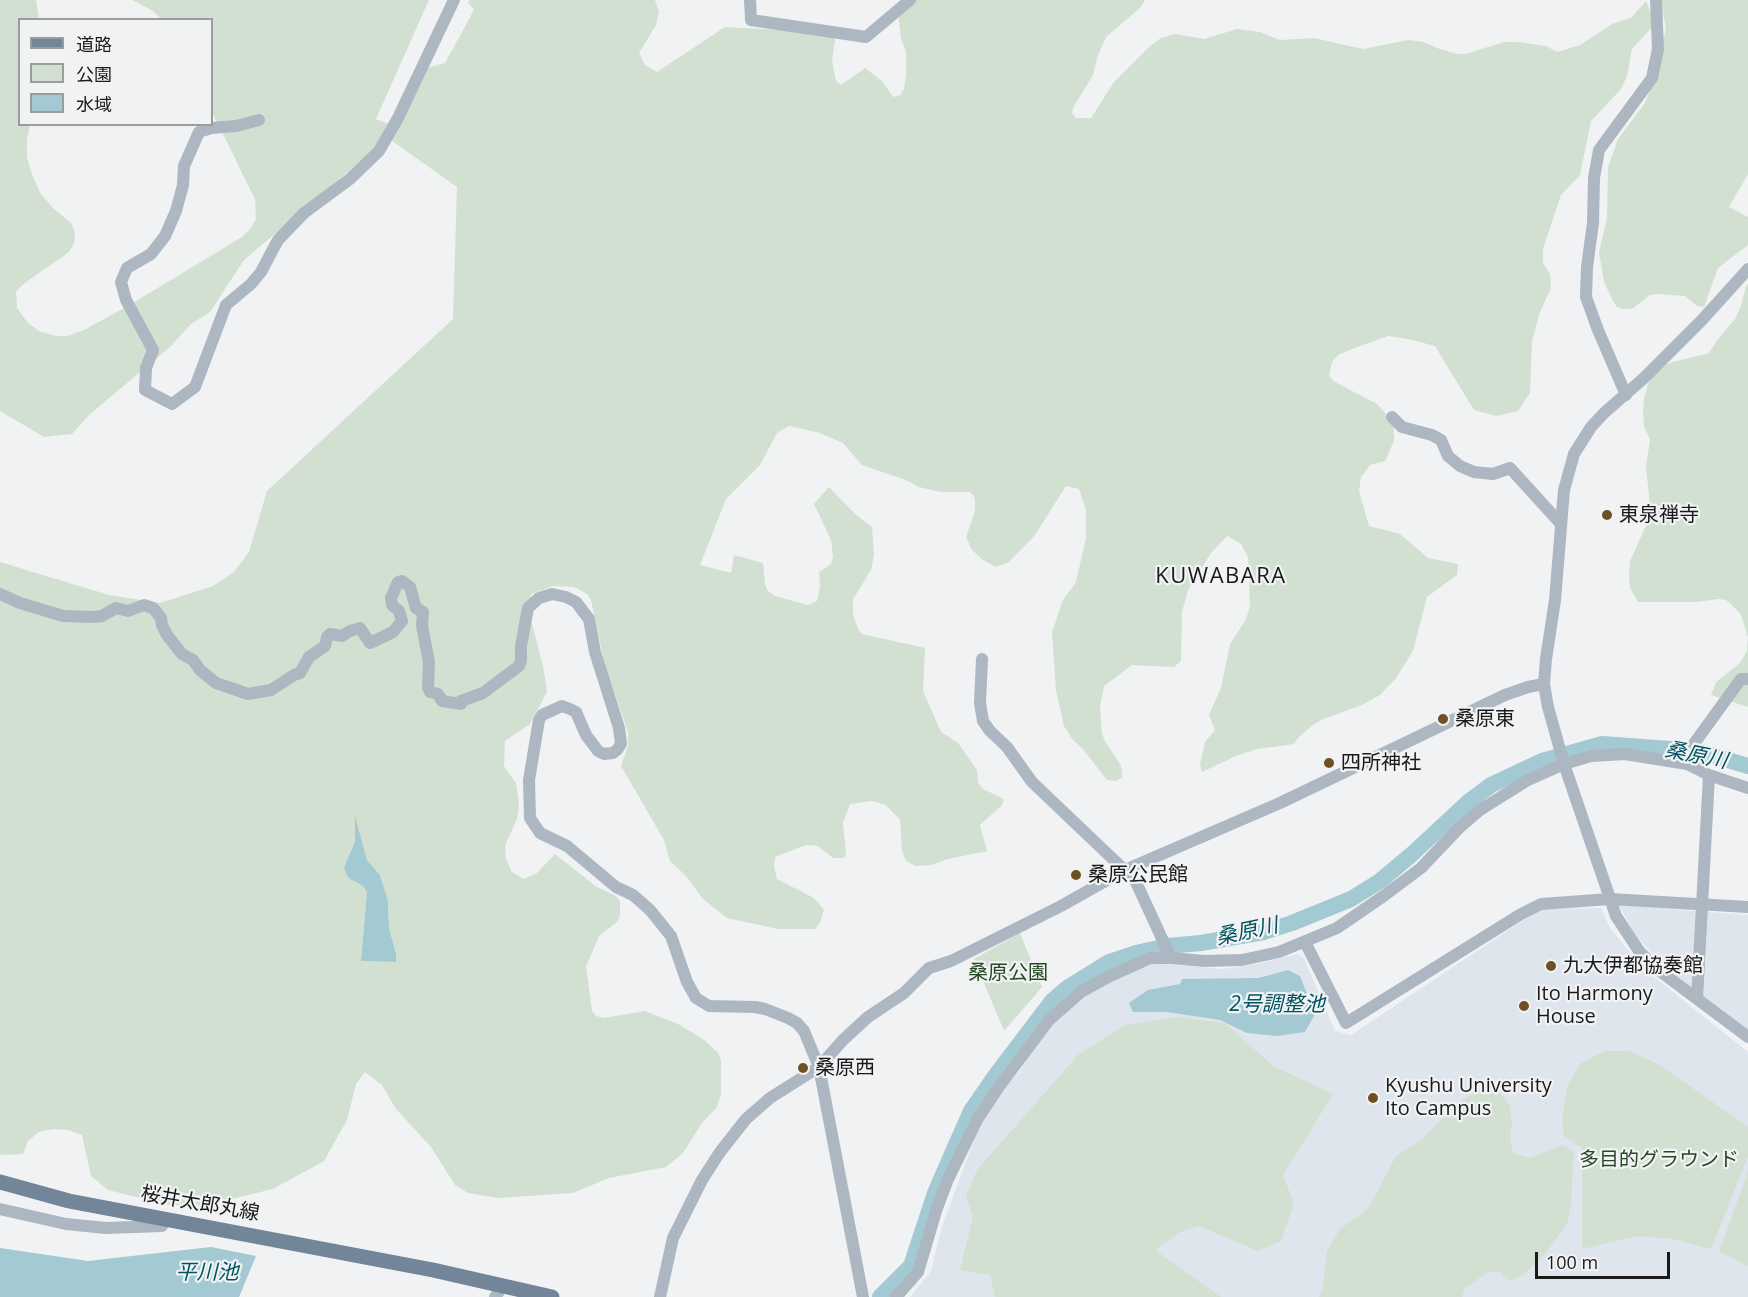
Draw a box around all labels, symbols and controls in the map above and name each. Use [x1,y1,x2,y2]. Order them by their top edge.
legend [18,18,213,126]
text: 道路 [76,32,112,56]
text: 公園 [76,62,112,86]
text: 水域 [76,92,112,116]
place label: 東泉禅寺 [1619,503,1699,527]
marker: 東泉禅寺 [1600,508,1614,522]
district label: KUWABARA [1155,564,1287,590]
place label: 桑原東 [1455,707,1515,731]
marker: 桑原東 [1436,712,1450,726]
water label: 桑原川 [1663,738,1729,774]
place label: 四所神社 [1341,751,1421,775]
marker: 四所神社 [1322,756,1336,770]
place label: 桑原公民館 [1088,863,1188,887]
marker: 桑原公民館 [1069,868,1083,882]
water label: 桑原川 [1214,913,1280,951]
place label: 九大伊都協奏館 [1563,954,1703,978]
marker: 九大伊都協奏館 [1544,959,1558,973]
park label: 桑原公園 [968,961,1048,985]
place label: Ito Harmony House [1536,982,1653,1029]
water label: 2号調整池 [1229,992,1325,1018]
marker: Ito Harmony House [1517,999,1531,1013]
place label: 桑原西 [815,1056,875,1080]
marker: 桑原西 [796,1061,810,1075]
place label: Kyushu University Ito Campus [1385,1074,1552,1121]
marker: Kyushu University Ito Campus [1366,1091,1380,1105]
park label: 多目的グラウンド [1579,1148,1739,1172]
street label: 桜井太郎丸線 [139,1182,261,1226]
scale bar [1538,1240,1673,1278]
text: 100 m [1546,1250,1598,1274]
water label: 平川池 [176,1260,238,1286]

